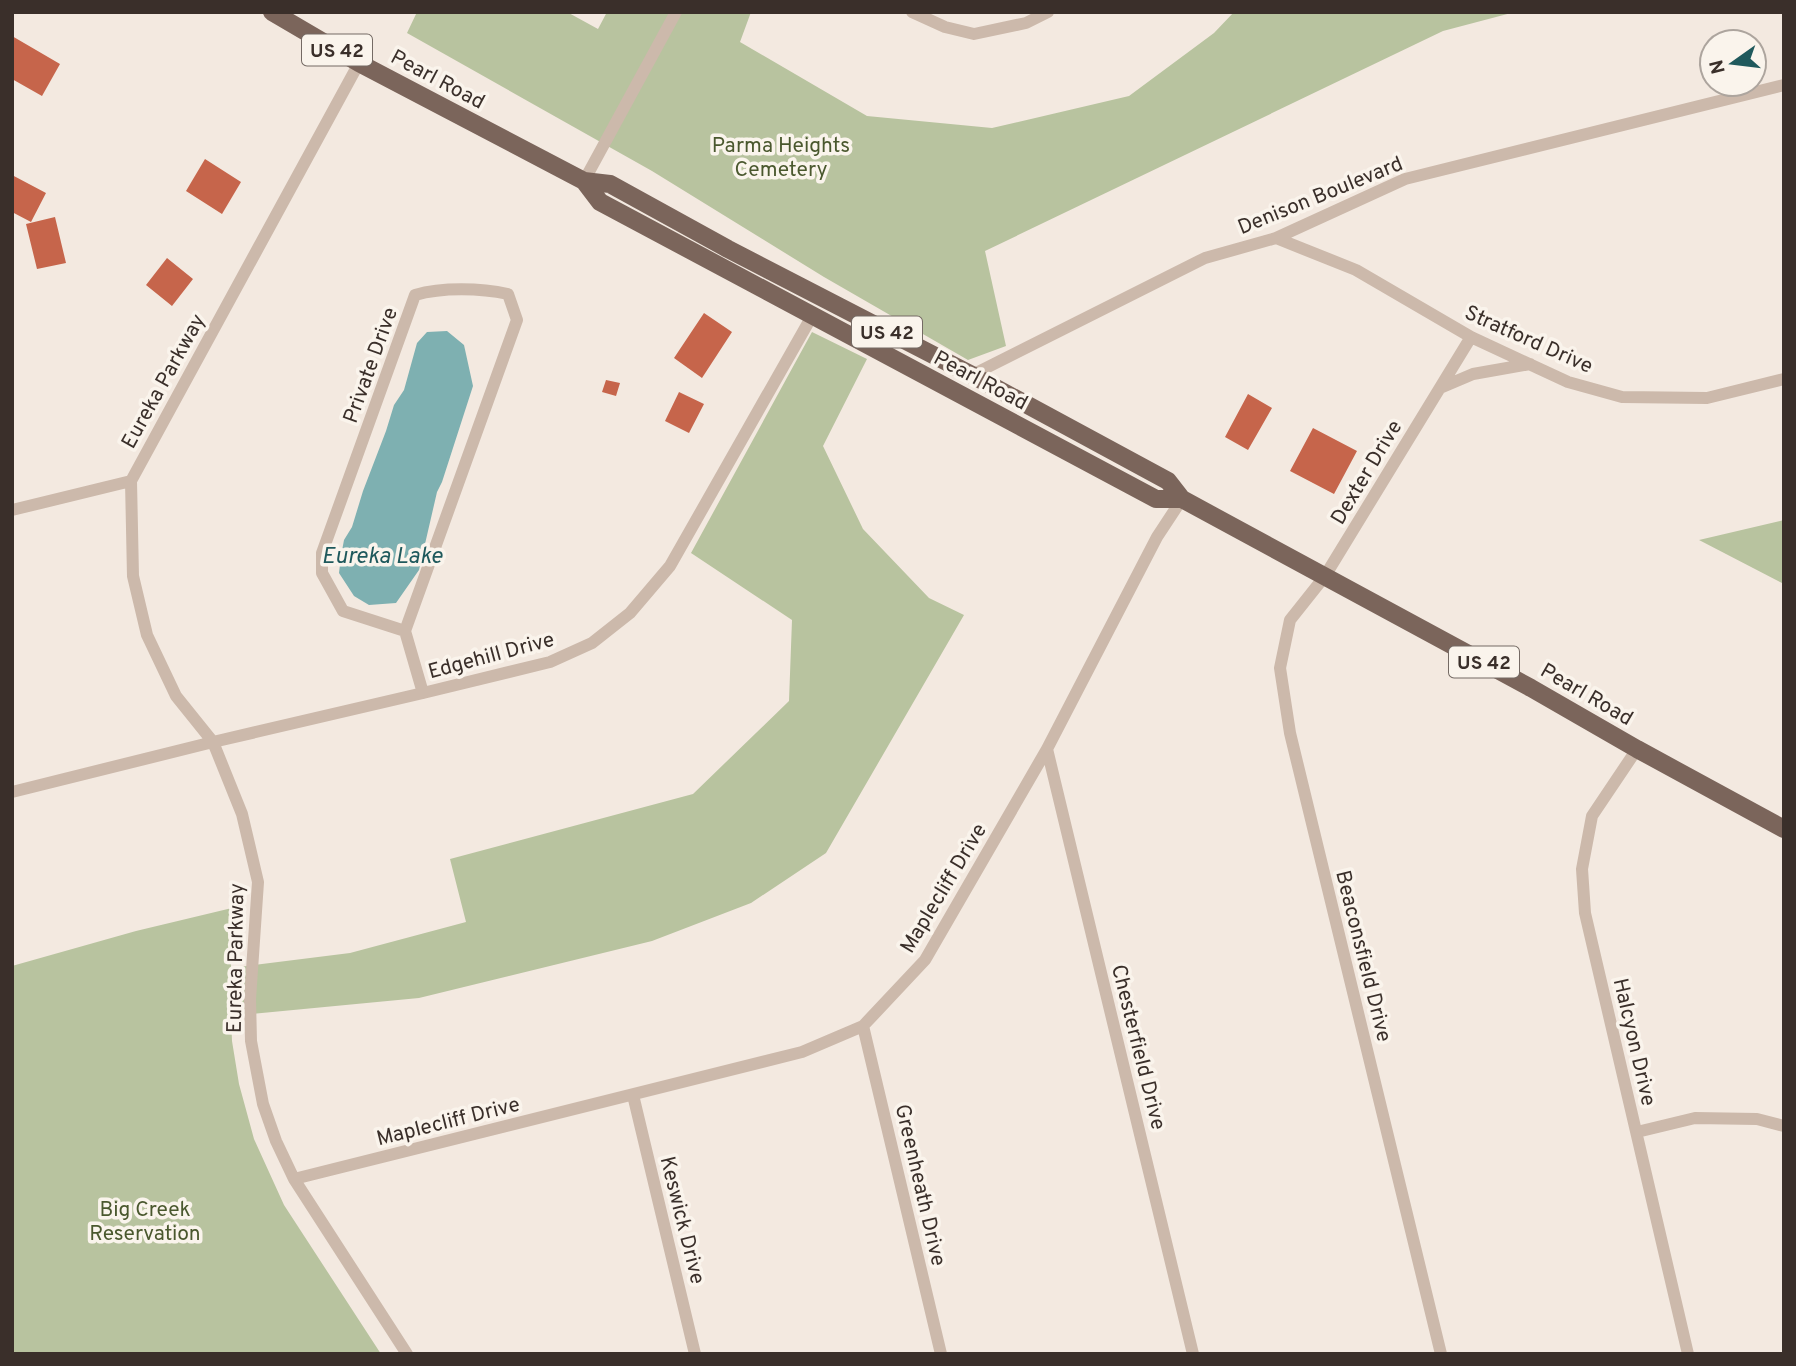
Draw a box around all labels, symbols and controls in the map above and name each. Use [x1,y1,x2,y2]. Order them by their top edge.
north arrow [1698,28,1768,98]
road number: US 42 [302,34,372,66]
street label: Pearl Road [386,44,489,116]
text: N [1705,57,1732,76]
park label: Parma Heights Cemetery [712,133,850,184]
street label: Denison Boulevard [1234,151,1407,242]
street label: Stratford Drive [1460,300,1597,381]
street label: Private Drive [338,304,405,427]
street label: Eureka Parkway [116,310,212,454]
road number: US 42 [852,316,922,348]
street label: Pearl Road [929,345,1032,417]
street label: Dexter Drive [1325,415,1409,530]
water label: Eureka Lake [322,543,444,572]
street label: Edgehill Drive [425,627,557,686]
road number: US 42 [1449,646,1519,678]
street label: Pearl Road [1535,658,1638,733]
street label: Maplecliff Drive [895,819,994,959]
street label: Beaconsfield Drive [1328,868,1397,1045]
street label: Eureka Parkway [222,883,251,1033]
street label: Chesterfield Drive [1104,962,1171,1133]
street label: Halcyon Drive [1606,976,1661,1109]
street label: Maplecliff Drive [374,1092,523,1153]
street label: Greenheath Drive [888,1102,951,1269]
street label: Keswick Drive [653,1154,710,1287]
park label: Big Creek Reservation [89,1197,201,1248]

